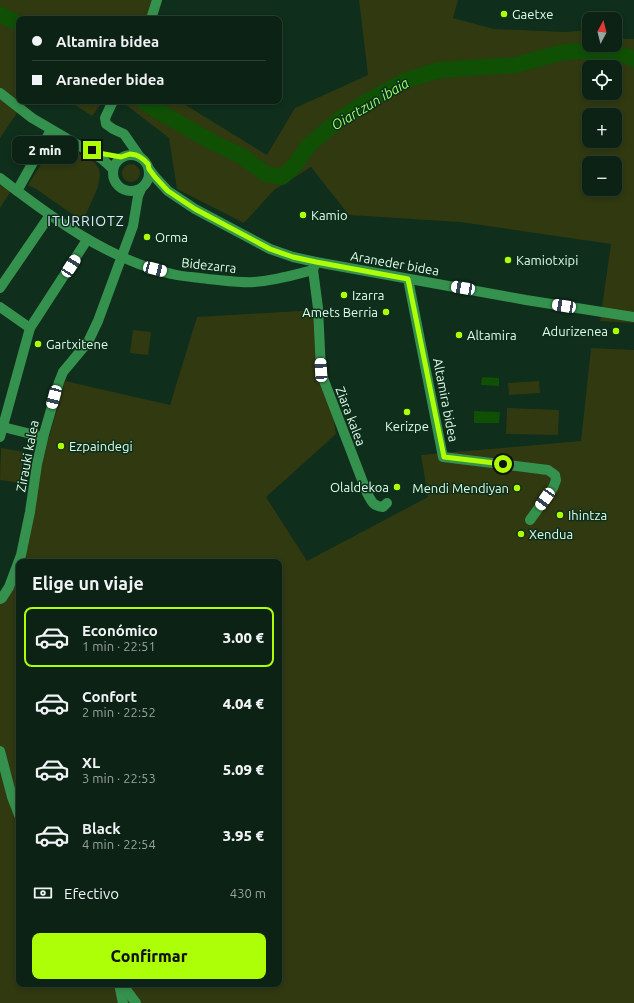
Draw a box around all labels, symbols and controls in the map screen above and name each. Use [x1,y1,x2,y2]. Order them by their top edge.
place label: Gaetxe [512,7,553,21]
marker: Gaetxe [499,9,509,19]
north arrow [582,12,622,52]
map controls [582,12,622,196]
text: Altamira bidea [56,33,159,50]
button: locate [582,60,622,100]
text: Araneder bidea [56,71,164,88]
water label: Oiartzun ibaia [328,74,412,133]
button: + [582,108,622,148]
callout: 2 min [12,136,78,164]
route end [83,141,101,159]
text: 2 min [28,143,62,157]
button: − [582,156,622,196]
place label: Kamio [311,208,348,222]
marker: Kamio [298,210,308,220]
district label: ITURRIOTZ [47,213,125,229]
place label: Orma [155,230,188,244]
marker: Orma [142,232,152,242]
street label: Araneder bidea [350,248,440,278]
car [59,253,83,279]
place label: Kamiotxipi [516,253,578,267]
street label: Bidezarra [181,255,237,275]
marker: Kamiotxipi [503,255,513,265]
car [142,260,168,278]
car [450,280,476,296]
place label: Izarra [352,288,385,302]
marker: Izarra [339,290,349,300]
car [551,298,577,314]
place label: Amets Berria [302,305,378,319]
marker: Amets Berria [381,307,391,317]
place label: Adurizenea [542,324,608,338]
marker: Adurizenea [611,326,621,336]
place label: Altamira [467,328,517,342]
marker: Altamira [454,330,464,340]
place label: Gartxitene [46,337,108,351]
marker: Gartxitene [33,339,43,349]
street label: Altamira bidea [431,357,461,443]
car [314,358,328,382]
car [45,384,63,410]
street label: Ziara kalea [333,384,369,448]
marker: Kerizpe [402,407,412,417]
street label: Zirauki kalea [13,419,41,493]
place label: Kerizpe [385,419,429,433]
place label: Ezpaindegi [69,439,133,453]
marker: Ezpaindegi [56,441,66,451]
route start [494,455,512,473]
place label: Olaldekoa [330,480,389,494]
place label: Mendi Mendiyan [412,481,509,495]
marker: Olaldekoa [392,482,402,492]
marker: Mendi Mendiyan [512,483,522,493]
car [533,486,557,512]
place label: Ihintza [568,508,607,522]
marker: Ihintza [555,510,565,520]
place label: Xendua [529,527,573,541]
marker: Xendua [516,529,526,539]
text: Elige un viaje [32,573,144,593]
icon: car [34,619,70,655]
text: Económico [82,622,158,639]
text: 3.00 € [223,629,264,646]
text: 1 min · 22:51 [82,639,156,653]
icon: car [34,685,70,721]
text: Confort [82,688,137,705]
text: 4.04 € [223,695,264,712]
text: 2 min · 22:52 [82,705,156,719]
icon: car [34,751,70,787]
text: XL [82,754,100,771]
text: 5.09 € [223,761,264,778]
text: 3 min · 22:53 [82,771,156,785]
icon: car [34,817,70,853]
text: Black [82,820,121,837]
text: 3.95 € [223,827,264,844]
text: 4 min · 22:54 [82,837,156,851]
icon: cash [32,882,54,904]
text: Efectivo [64,885,119,902]
text: 430 m [230,886,266,900]
button: Confirmar [32,933,266,979]

